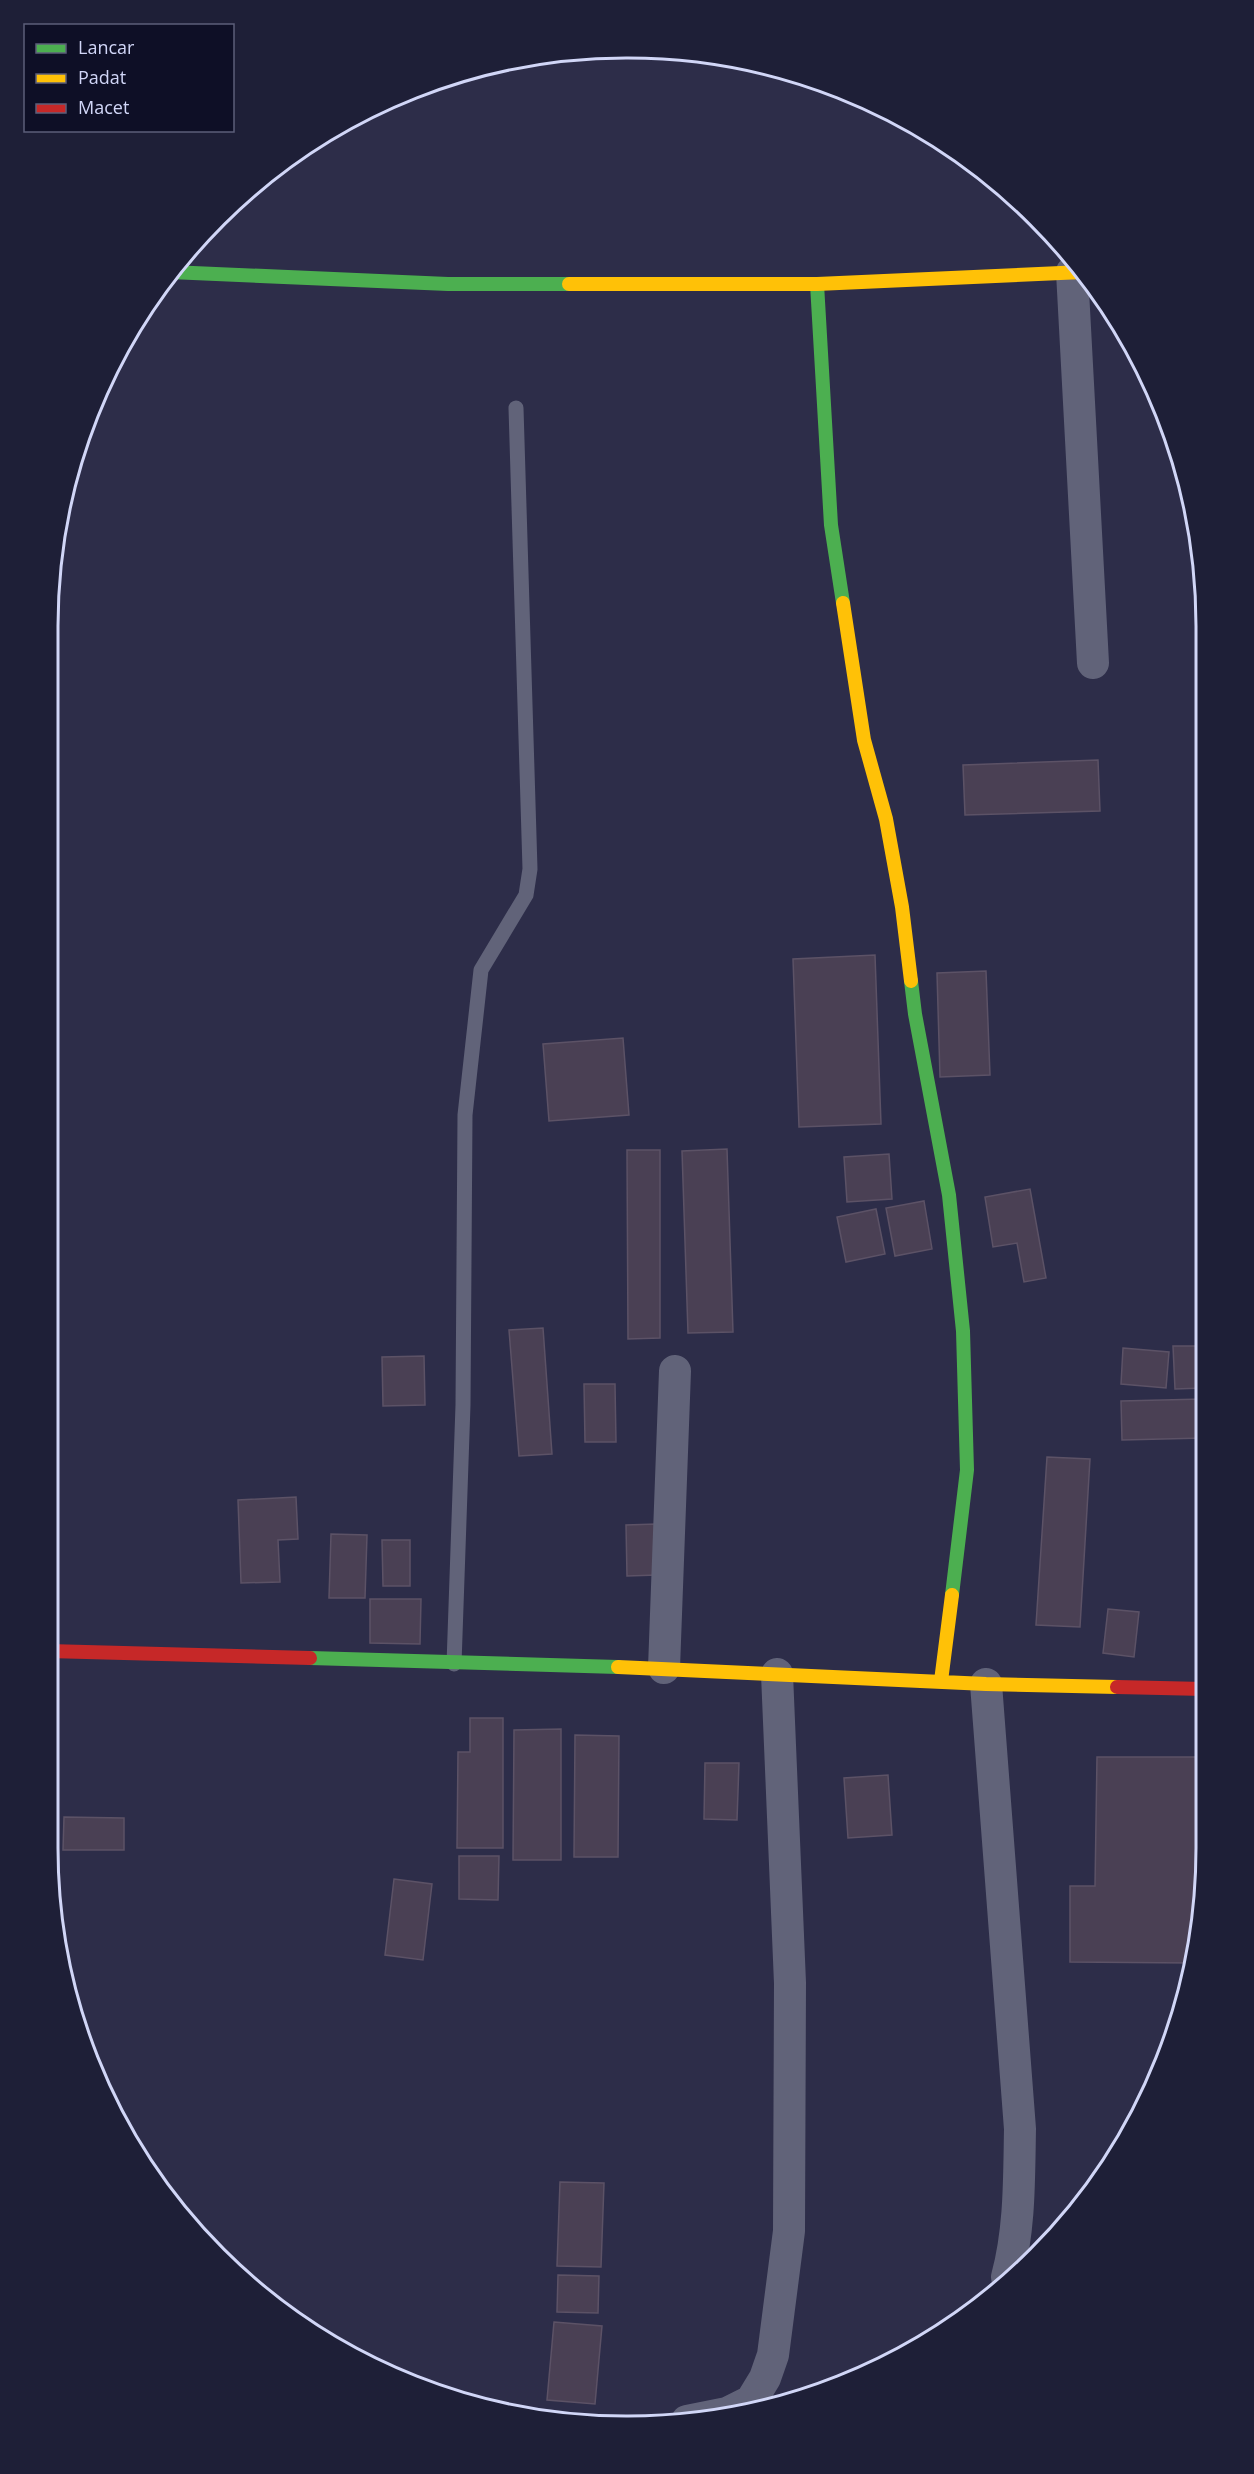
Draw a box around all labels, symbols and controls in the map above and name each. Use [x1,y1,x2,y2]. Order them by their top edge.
legend [24,24,234,132]
text: Lancar [78,35,135,59]
text: Padat [78,65,126,89]
text: Macet [78,95,129,119]

